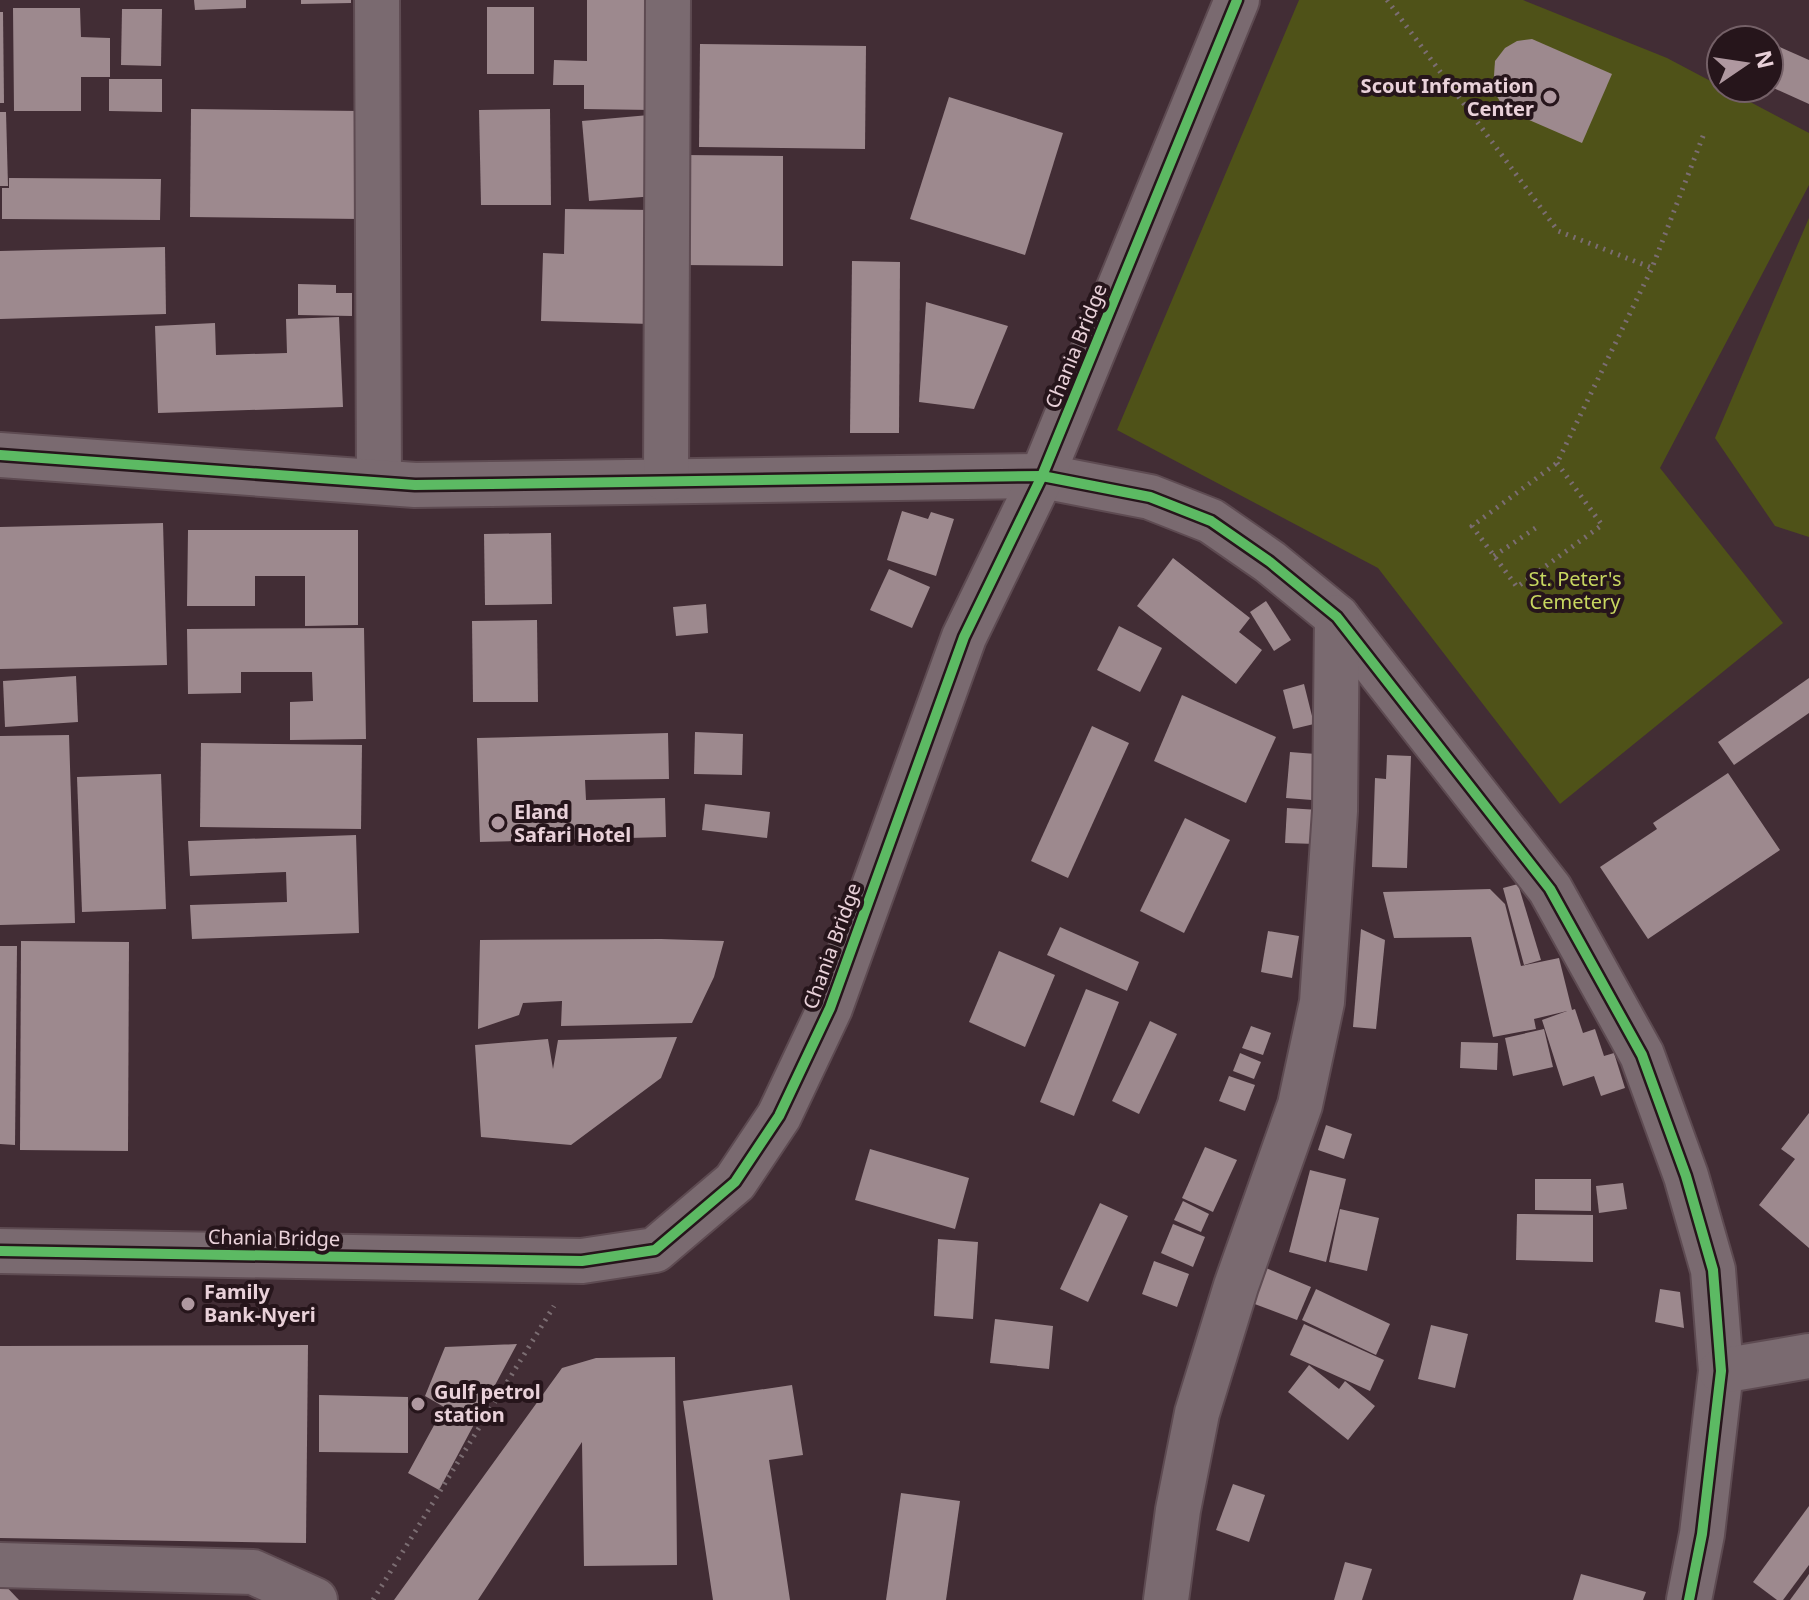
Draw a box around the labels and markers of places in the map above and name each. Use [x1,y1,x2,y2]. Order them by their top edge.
place label: Scout Infomation Center [1361,72,1534,122]
marker: Scout Infomation Center [1541,88,1559,106]
place label: Eland Safari Hotel [514,798,631,848]
marker: Eland Safari Hotel [489,814,507,832]
place label: Family Bank-Nyeri [204,1278,316,1328]
marker: Family Bank-Nyeri [179,1295,197,1313]
place label: Gulf petrol station [434,1378,541,1428]
marker: Gulf petrol station [409,1395,427,1413]

